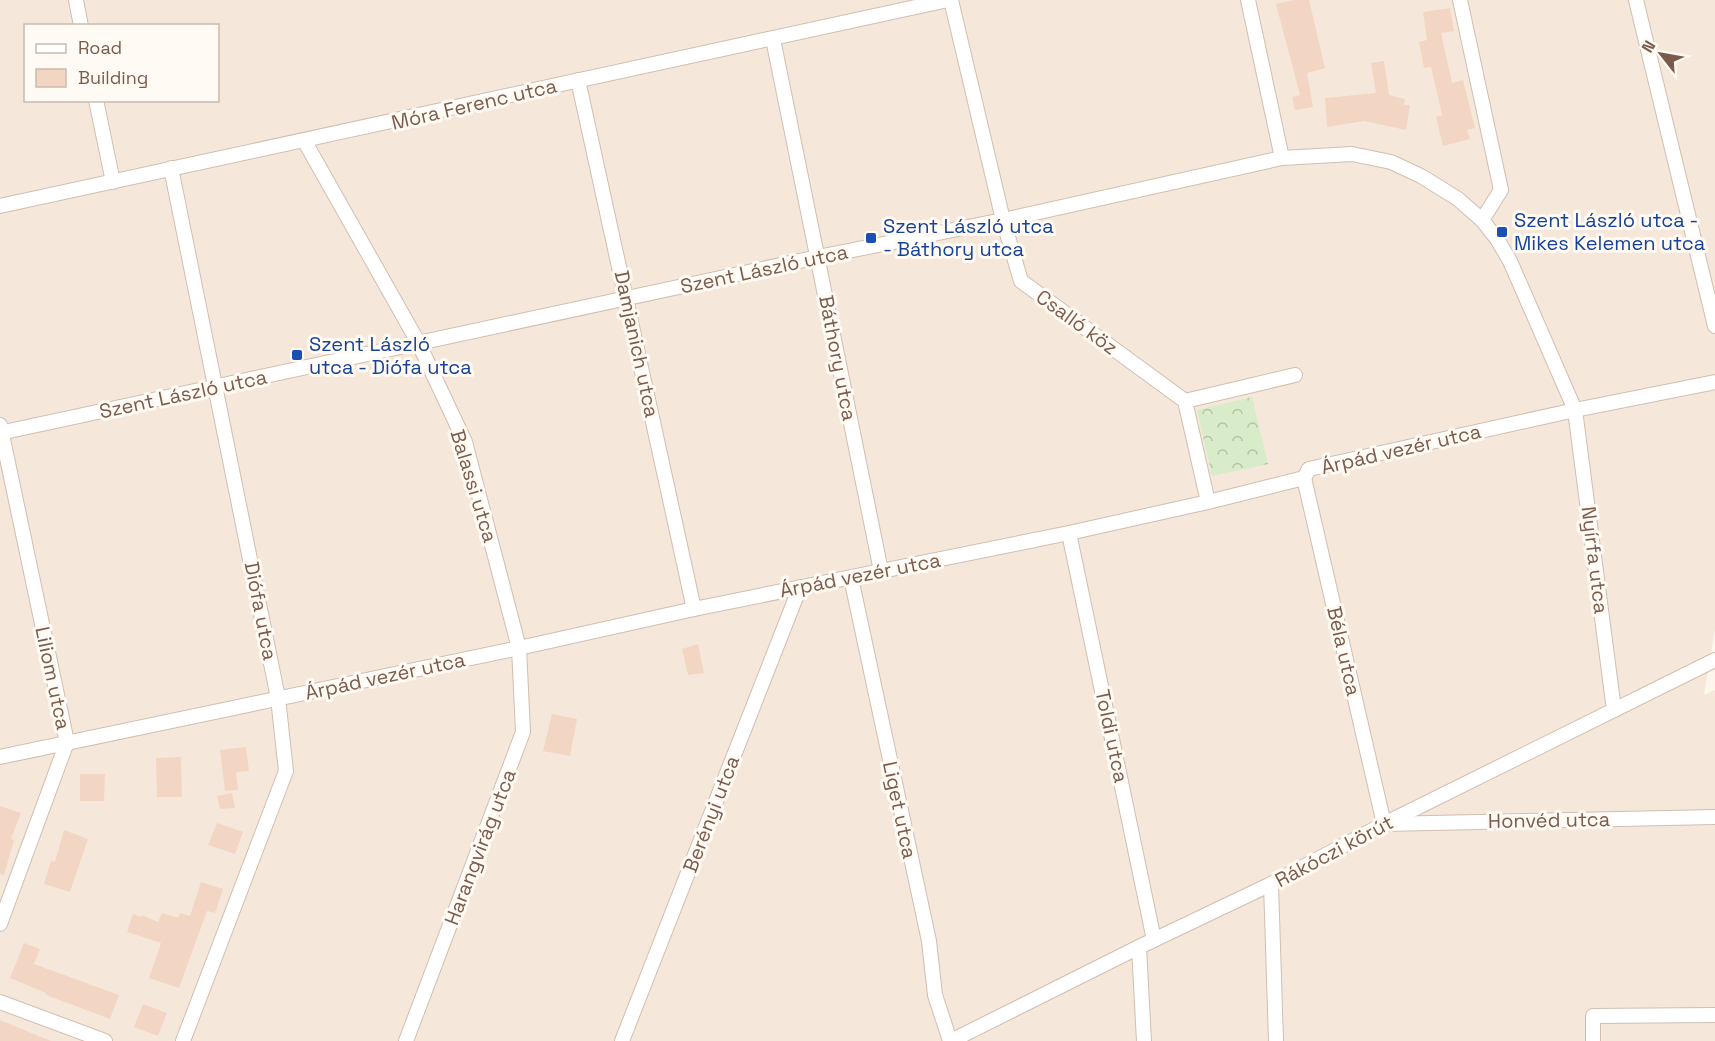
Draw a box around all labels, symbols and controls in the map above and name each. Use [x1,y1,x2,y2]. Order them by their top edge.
legend [24,24,219,102]
north arrow [1631,24,1691,84]
text: Road [78,36,122,59]
text: N [1637,37,1660,57]
text: Building [78,66,148,89]
street label: Móra Ferenc utca [389,72,559,136]
place label: Szent László utca - Mikes Kelemen utca [1514,207,1705,256]
place label: Szent László utca - Báthory utca [883,213,1054,262]
marker: Szent László utca - Mikes Kelemen utca [1495,225,1509,239]
marker: Szent László utca - Báthory utca [864,231,878,245]
street label: Szent László utca [678,239,850,299]
street label: Damjanich utca [609,268,665,420]
street label: Csalló köz [1031,284,1123,360]
street label: Báthory utca [813,293,863,423]
place label: Szent László utca - Diófa utca [309,331,472,380]
marker: Szent László utca - Diófa utca [290,348,304,362]
street label: Szent László utca [97,364,269,424]
street label: Árpád vezér utca [1319,418,1483,480]
street label: Balassi utca [445,426,503,546]
street label: Nyírfa utca [1576,505,1614,615]
street label: Árpád vezér utca [777,547,943,603]
street label: Diófa utca [239,559,283,663]
street label: Béla utca [1321,604,1367,698]
street label: Liliom utca [29,624,77,732]
street label: Árpád vezér utca [302,646,468,706]
street label: Toldi utca [1089,687,1135,785]
street label: Berényi utca [677,752,745,876]
street label: Liget utca [877,759,923,861]
street label: Harangvirág utca [438,765,522,929]
street label: Honvéd utca [1488,806,1610,834]
street label: Rákóczi körút [1270,809,1398,893]

